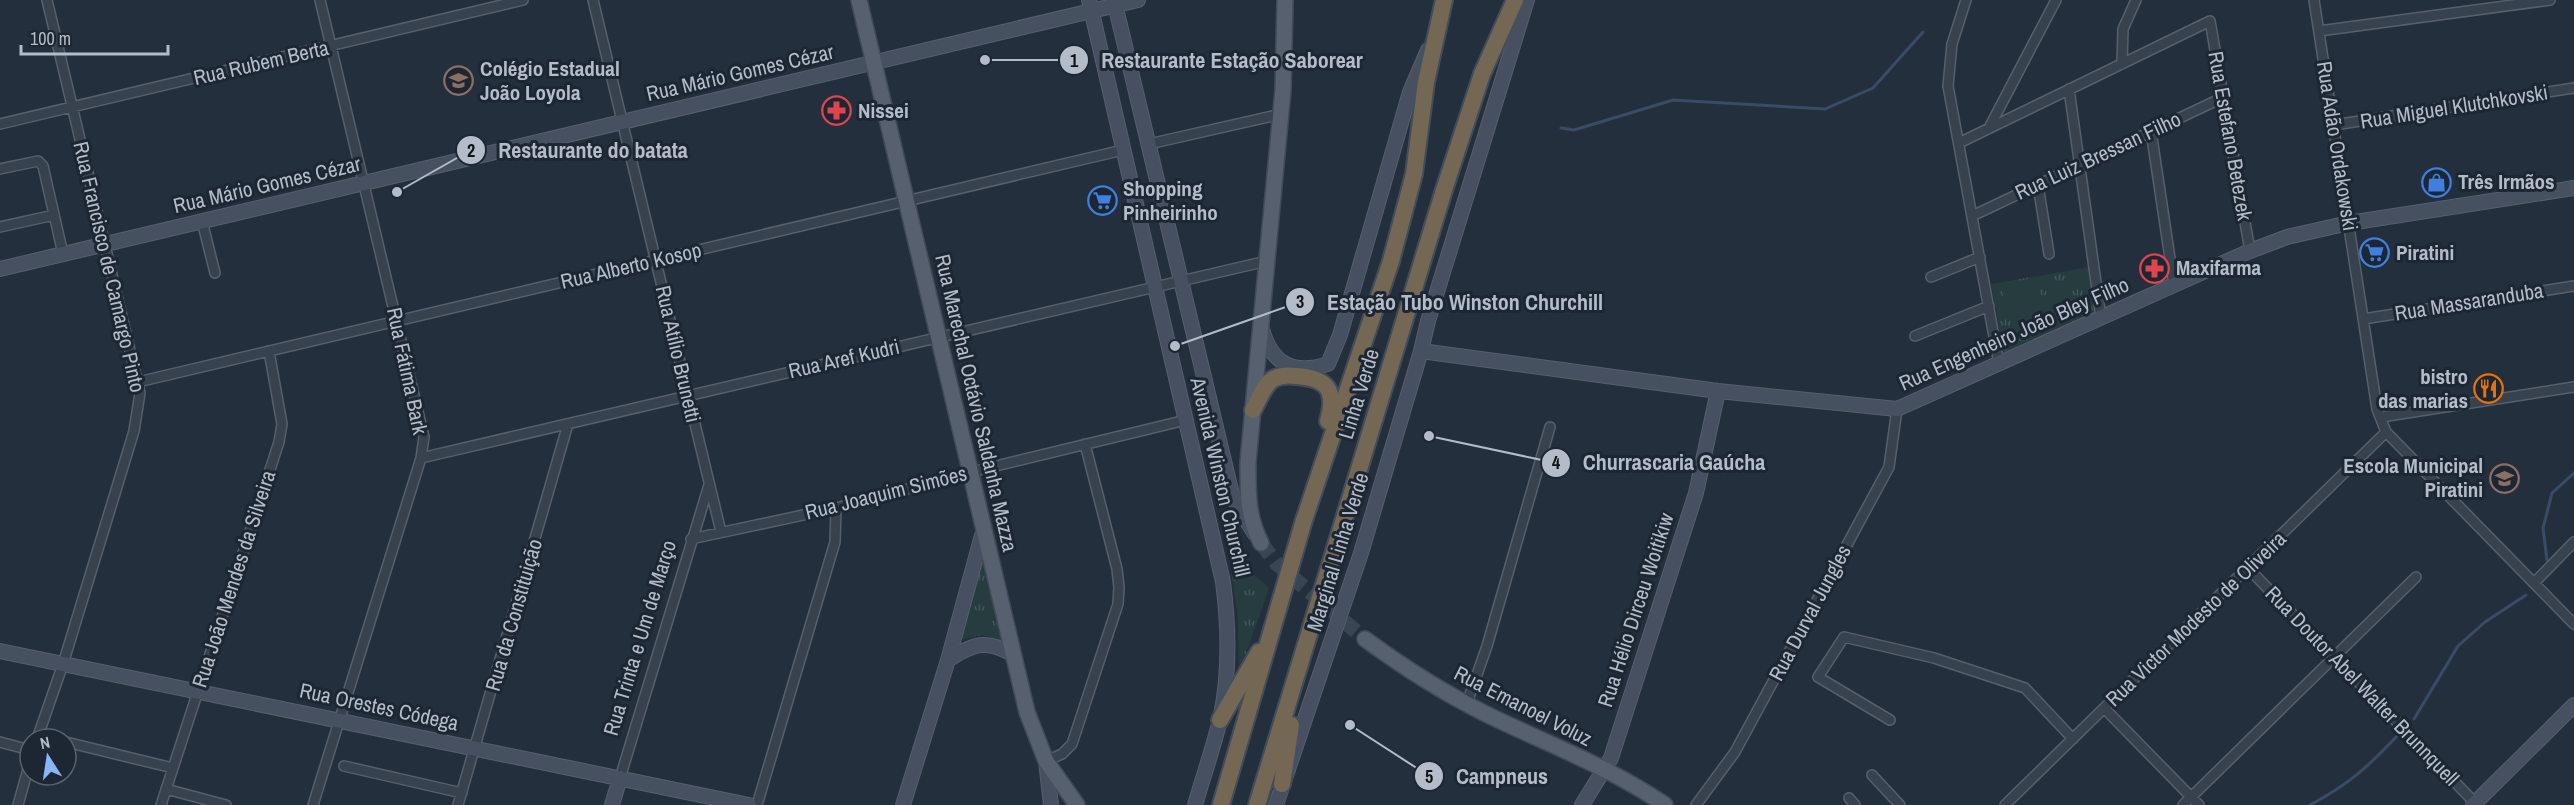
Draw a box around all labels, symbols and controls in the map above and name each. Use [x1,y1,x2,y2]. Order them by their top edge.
scale bar [21,18,168,56]
text: 100 m [30,26,71,51]
street label: Rua Rubem Berta [190,33,332,92]
street label: Rua Mário Gomes Cézar [643,37,837,108]
callout: Restaurante Estação Saborear [1059,40,1375,80]
text: Restaurante Estação Saborear [1101,45,1363,75]
text: 1 [1070,48,1079,73]
street label: Rua Estefano Betezek [2201,49,2260,223]
place label: Colégio Estadual João Loyola [480,54,620,107]
street label: Rua Adão Ordakowski [2310,59,2365,233]
school or university icon: Colégio Estadual João Loyola [443,65,475,97]
street label: Rua Miguel Klutchkovski [2358,77,2550,136]
pharmacy icon: Nissei [821,95,853,127]
place label: Nissei [858,96,909,125]
street label: Rua Luiz Bressan Filho [2010,104,2185,207]
callout: Restaurante do batata [456,130,700,170]
text: Restaurante do batata [498,135,688,165]
text: 2 [467,138,475,163]
street label: Rua Francisco de Camargo Pinto [67,139,152,395]
street label: Rua Mário Gomes Cézar [170,149,364,220]
shop icon: Três Irmãos [2421,166,2453,198]
place label: Três Irmãos [2458,167,2555,196]
place label: Shopping Pinheirinho [1123,174,1218,227]
supermarket icon: Shopping Pinheirinho [1086,185,1118,217]
street label: Rua Alberto Kosop [558,235,704,296]
supermarket icon: Piratini [2359,237,2391,269]
place label: Piratini [2396,238,2454,267]
street label: Rua Marechal Octávio Saldanha Mazza [928,251,1025,555]
pharmacy icon: Maxifarma [2139,252,2171,284]
place label: Maxifarma [2176,253,2262,282]
street label: Rua Engenheiro João Bley Filho [1894,270,2133,397]
street label: Rua Massaranduba [2392,275,2546,328]
callout: Estação Tubo Winston Churchill [1285,282,1616,322]
street label: Rua Atílio Brunetti [649,283,708,425]
text: Estação Tubo Winston Churchill [1327,287,1603,317]
text: 3 [1296,289,1304,314]
street label: Rua Fátima Bark [380,305,435,438]
street label: Rua Aref Kudri [786,332,902,385]
street label: Linha Verde [1331,345,1386,443]
place label: bistro das marias [2378,362,2468,415]
street label: Avenida Winston Churchill [1183,373,1258,579]
restaurant icon: bistro das marias [2473,373,2505,405]
callout: Churrascaria Gaúcha [1541,443,1778,483]
text: Churrascaria Gaúcha [1583,447,1765,477]
text: 4 [1552,450,1561,475]
place label: Escola Municipal Piratini [2343,451,2483,504]
street label: Rua Joaquim Simões [802,458,970,527]
school or university icon: Escola Municipal Piratini [2488,462,2520,494]
street label: Rua João Mendes da Silveira [185,466,282,691]
street label: Marginal Linha Verde [1300,469,1375,635]
street label: Rua Hélio Dirceu Woitikiw [1590,508,1681,711]
street label: Rua Victor Modesto de Oliveira [2099,524,2293,713]
street label: Rua da Constituição [478,535,549,694]
street label: Rua Trinta e Um de Março [596,537,683,739]
street label: Rua Durval Jungles [1761,540,1858,686]
street label: Rua Doutor Abel Walter Brunnquell [2259,579,2466,792]
street label: Rua Emanoel Voluz [1449,658,1598,753]
street label: Rua Orestes Códega [297,676,462,738]
north arrow [18,727,78,787]
text: N [38,731,52,754]
callout: Campneus [1414,756,1560,796]
text: Campneus [1456,761,1548,791]
text: 5 [1425,764,1433,789]

